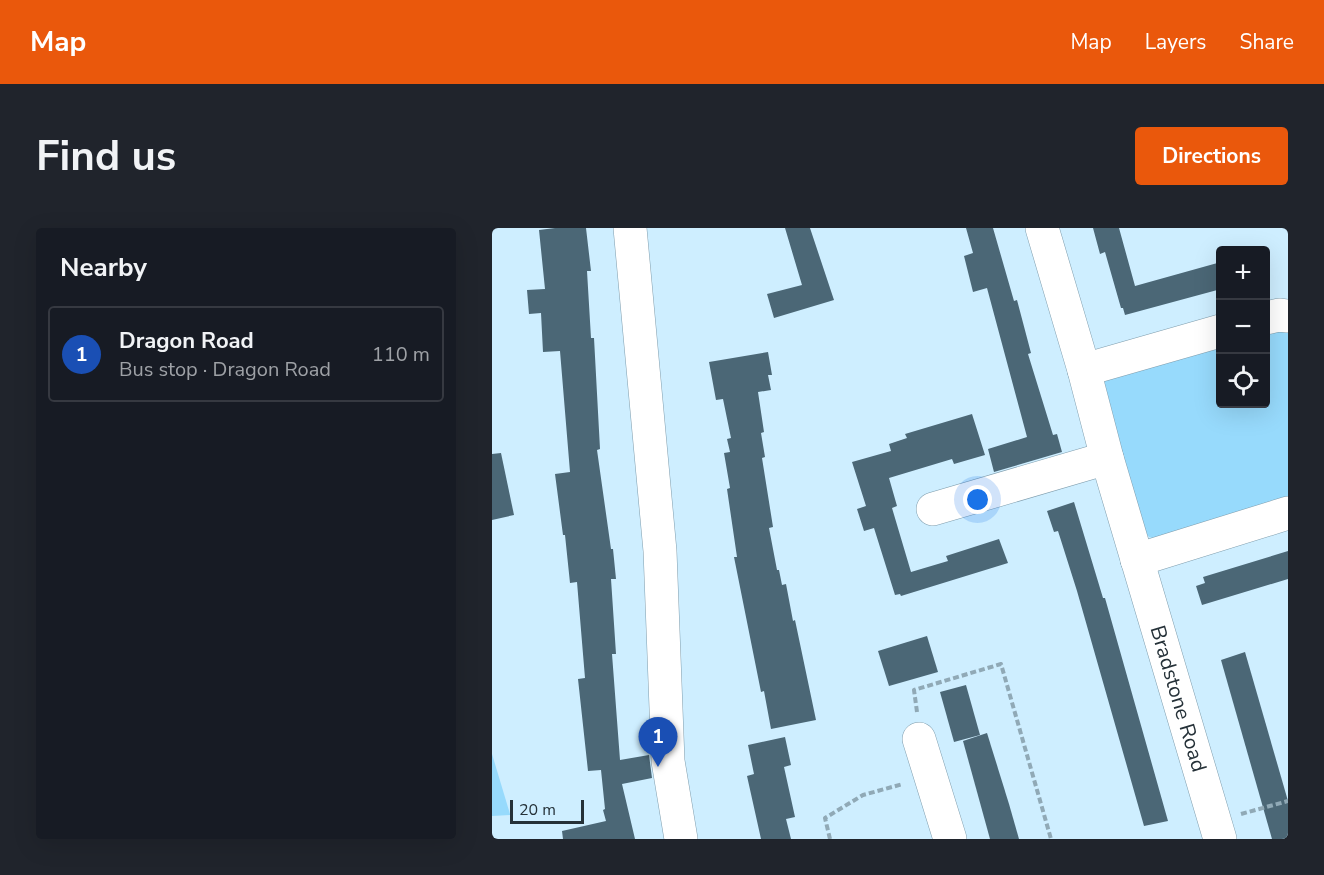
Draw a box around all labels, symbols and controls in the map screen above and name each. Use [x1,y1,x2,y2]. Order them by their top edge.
text: Map [30,23,86,61]
text: Map [1070,28,1112,56]
text: Layers [1145,28,1206,56]
text: Share [1239,28,1294,56]
button: Directions [1135,127,1288,185]
text: Find us [36,128,176,185]
map controls [1216,246,1270,408]
button: + [1216,246,1270,300]
text: Nearby [60,250,147,285]
button: − [1216,300,1270,354]
text: Dragon Road [119,326,254,356]
text: 1 [76,341,88,368]
text: 110 m [372,341,430,368]
button: locate [1216,354,1270,408]
text: Bus stop · Dragon Road [119,356,331,383]
your location [963,485,992,514]
street label: Bradstone Road [1143,622,1213,775]
pin: 1 [638,718,678,767]
scale bar [510,797,584,824]
text: 20 m [519,799,556,821]

